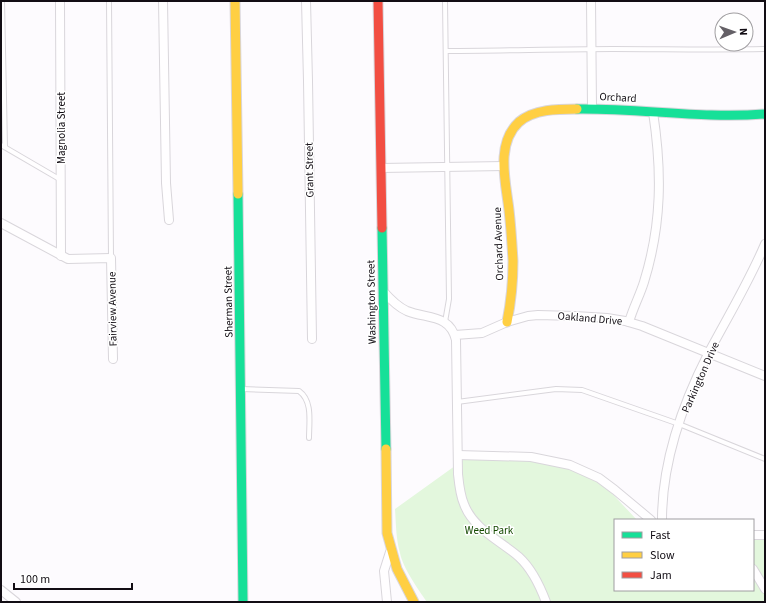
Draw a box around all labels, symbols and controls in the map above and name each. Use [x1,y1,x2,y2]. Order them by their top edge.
north arrow [714,12,754,52]
text: N [736,28,751,36]
street label: Orchard [599,89,637,106]
street label: Magnolia Street [54,92,69,164]
street label: Grant Street [302,142,317,198]
street label: Orchard Avenue [490,206,507,281]
street label: Washington Street [363,260,380,344]
street label: Sherman Street [220,266,237,338]
street label: Fairview Avenue [104,271,121,347]
street label: Oakland Drive [557,308,623,329]
street label: Parkington Drive [678,339,723,415]
legend [614,519,754,591]
park label: Weed Park [465,523,514,538]
text: Fast [650,527,670,544]
text: Slow [650,547,675,564]
scale bar [14,565,132,591]
text: Jam [650,567,672,584]
text: 100 m [20,571,50,588]

